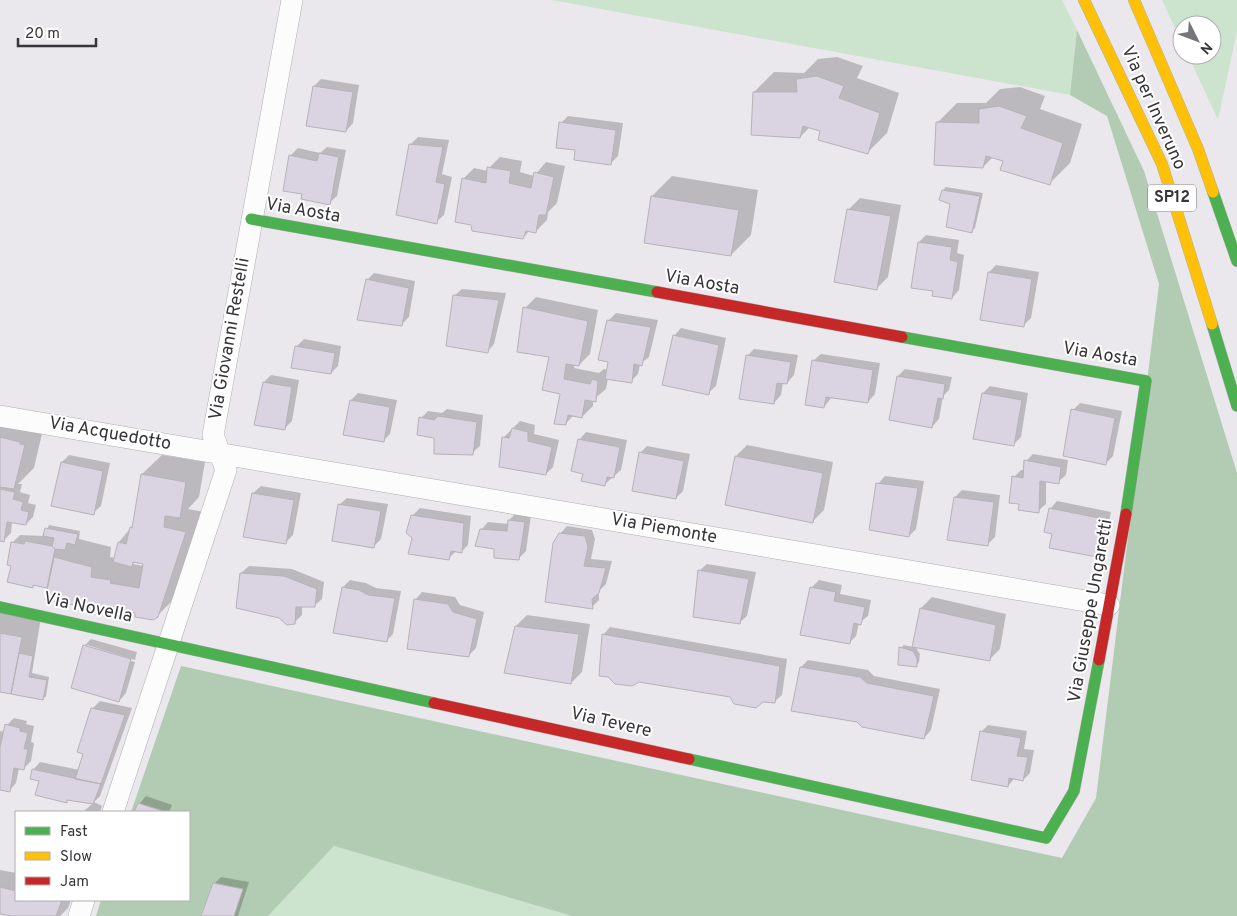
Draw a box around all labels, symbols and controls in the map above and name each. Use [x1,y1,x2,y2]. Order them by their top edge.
scale bar [18,15,95,47]
north arrow [1172,15,1222,65]
text: 20 m [25,25,60,44]
text: N [1196,38,1215,57]
street label: Via per Inveruno [1115,42,1191,174]
road number: SP12 [1148,184,1196,212]
street label: Via Aosta [264,193,342,229]
street label: Via Giovanni Restelli [204,256,256,422]
street label: Via Aosta [663,265,741,301]
street label: Via Aosta [1061,337,1139,373]
street label: Via Acquedotto [47,412,173,456]
street label: Via Piemonte [609,508,719,550]
street label: Via Giuseppe Ungaretti [1064,517,1118,705]
street label: Via Novella [41,587,135,629]
street label: Via Tevere [568,702,654,744]
legend [15,811,190,901]
text: Fast [60,823,88,842]
text: Slow [60,848,92,867]
text: Jam [60,873,89,892]

